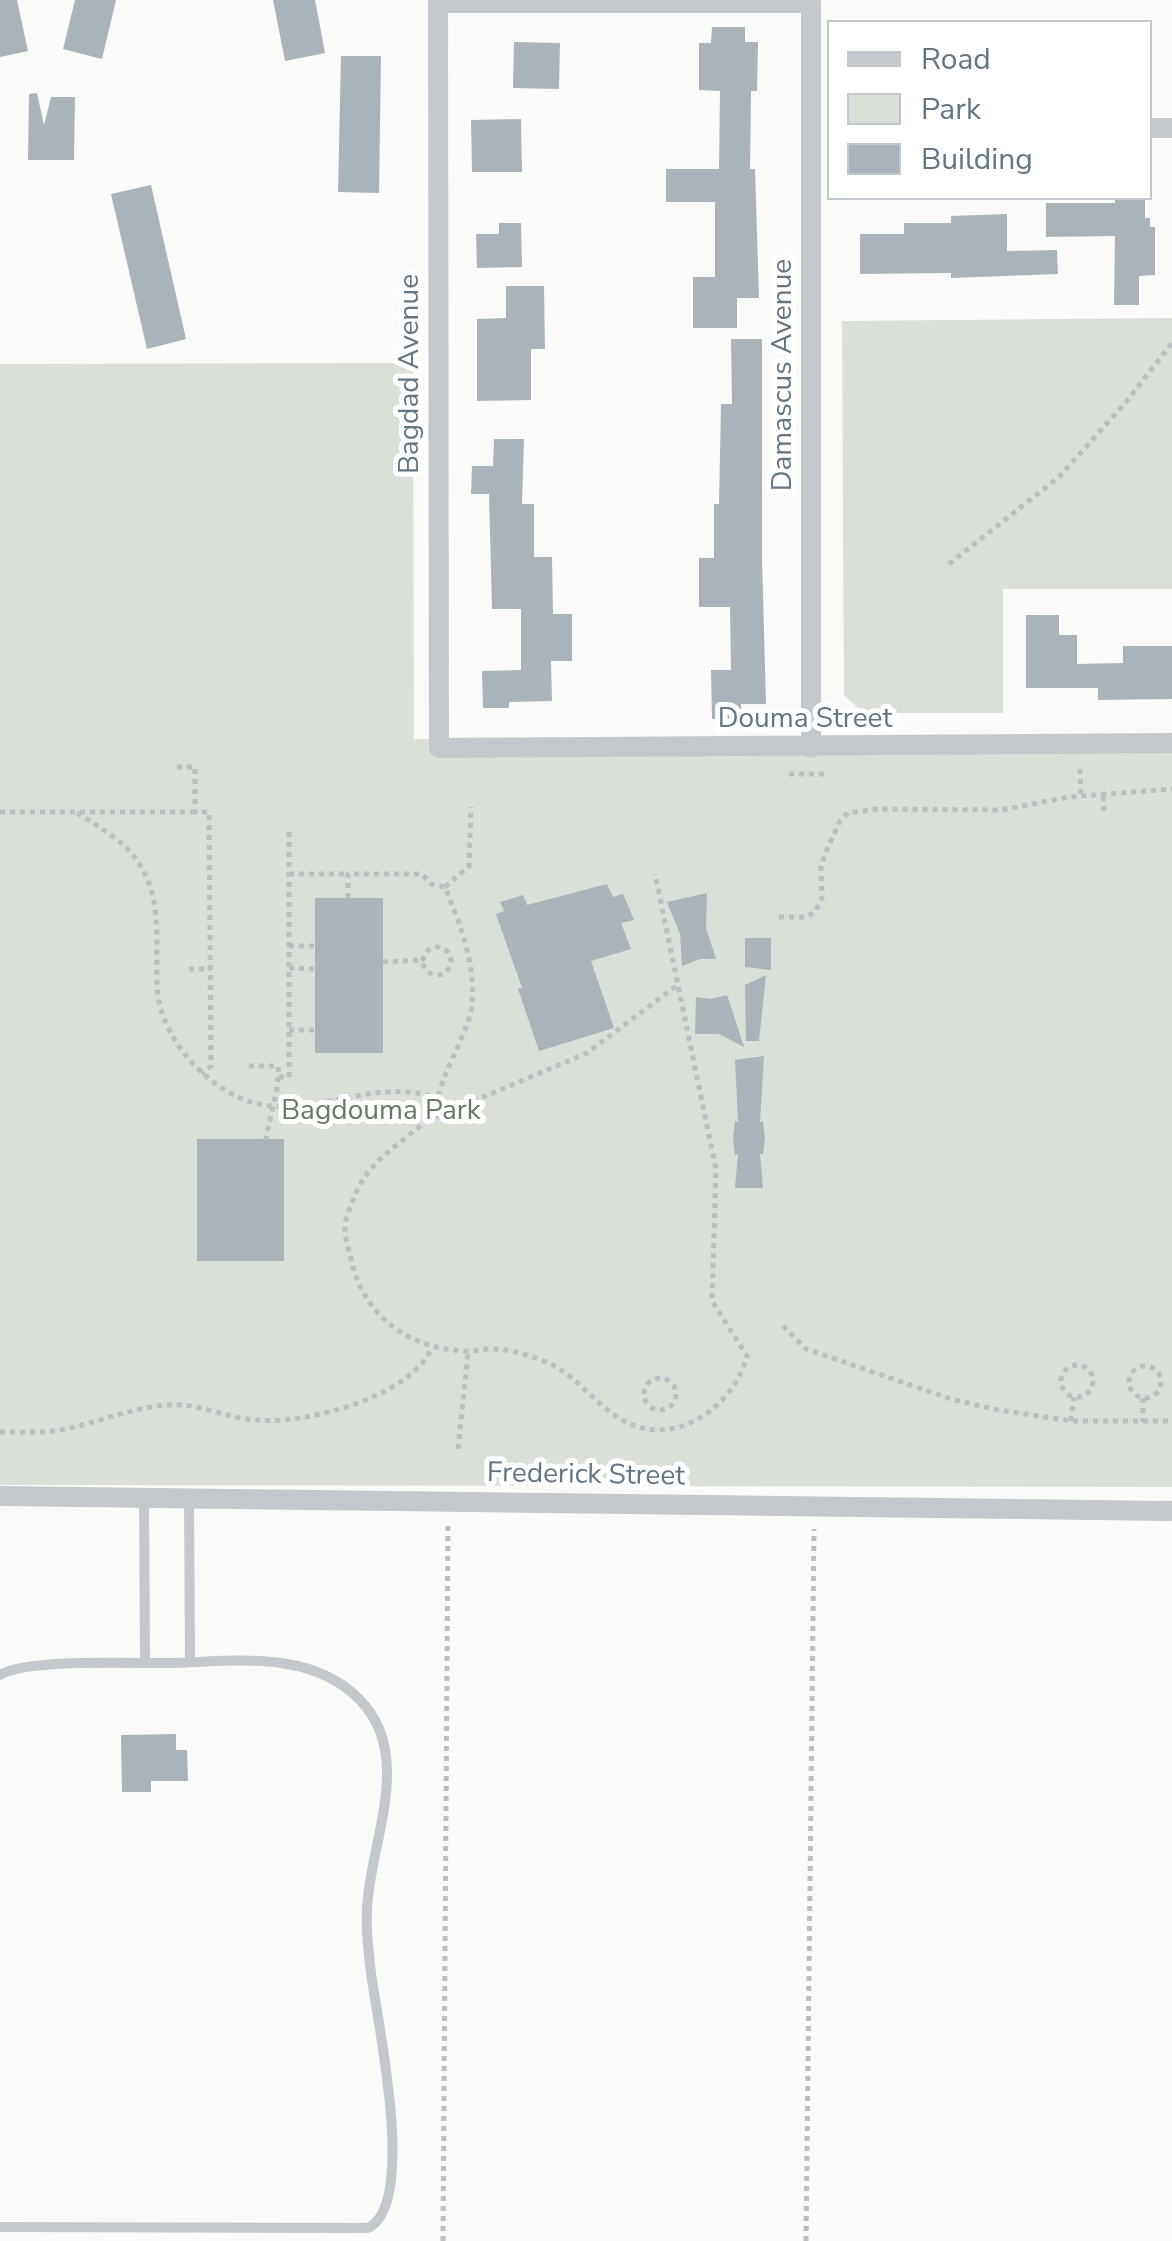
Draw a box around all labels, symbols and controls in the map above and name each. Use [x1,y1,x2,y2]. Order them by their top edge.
legend [827,20,1152,200]
text: Road [921,39,991,80]
text: Park [921,89,981,130]
text: Building [921,139,1033,180]
street label: Damascus Avenue [767,259,801,491]
street label: Bagdad Avenue [394,274,428,474]
street label: Douma Street [718,703,892,737]
park label: Bagdouma Park [281,1095,481,1129]
street label: Frederick Street [487,1457,685,1495]

